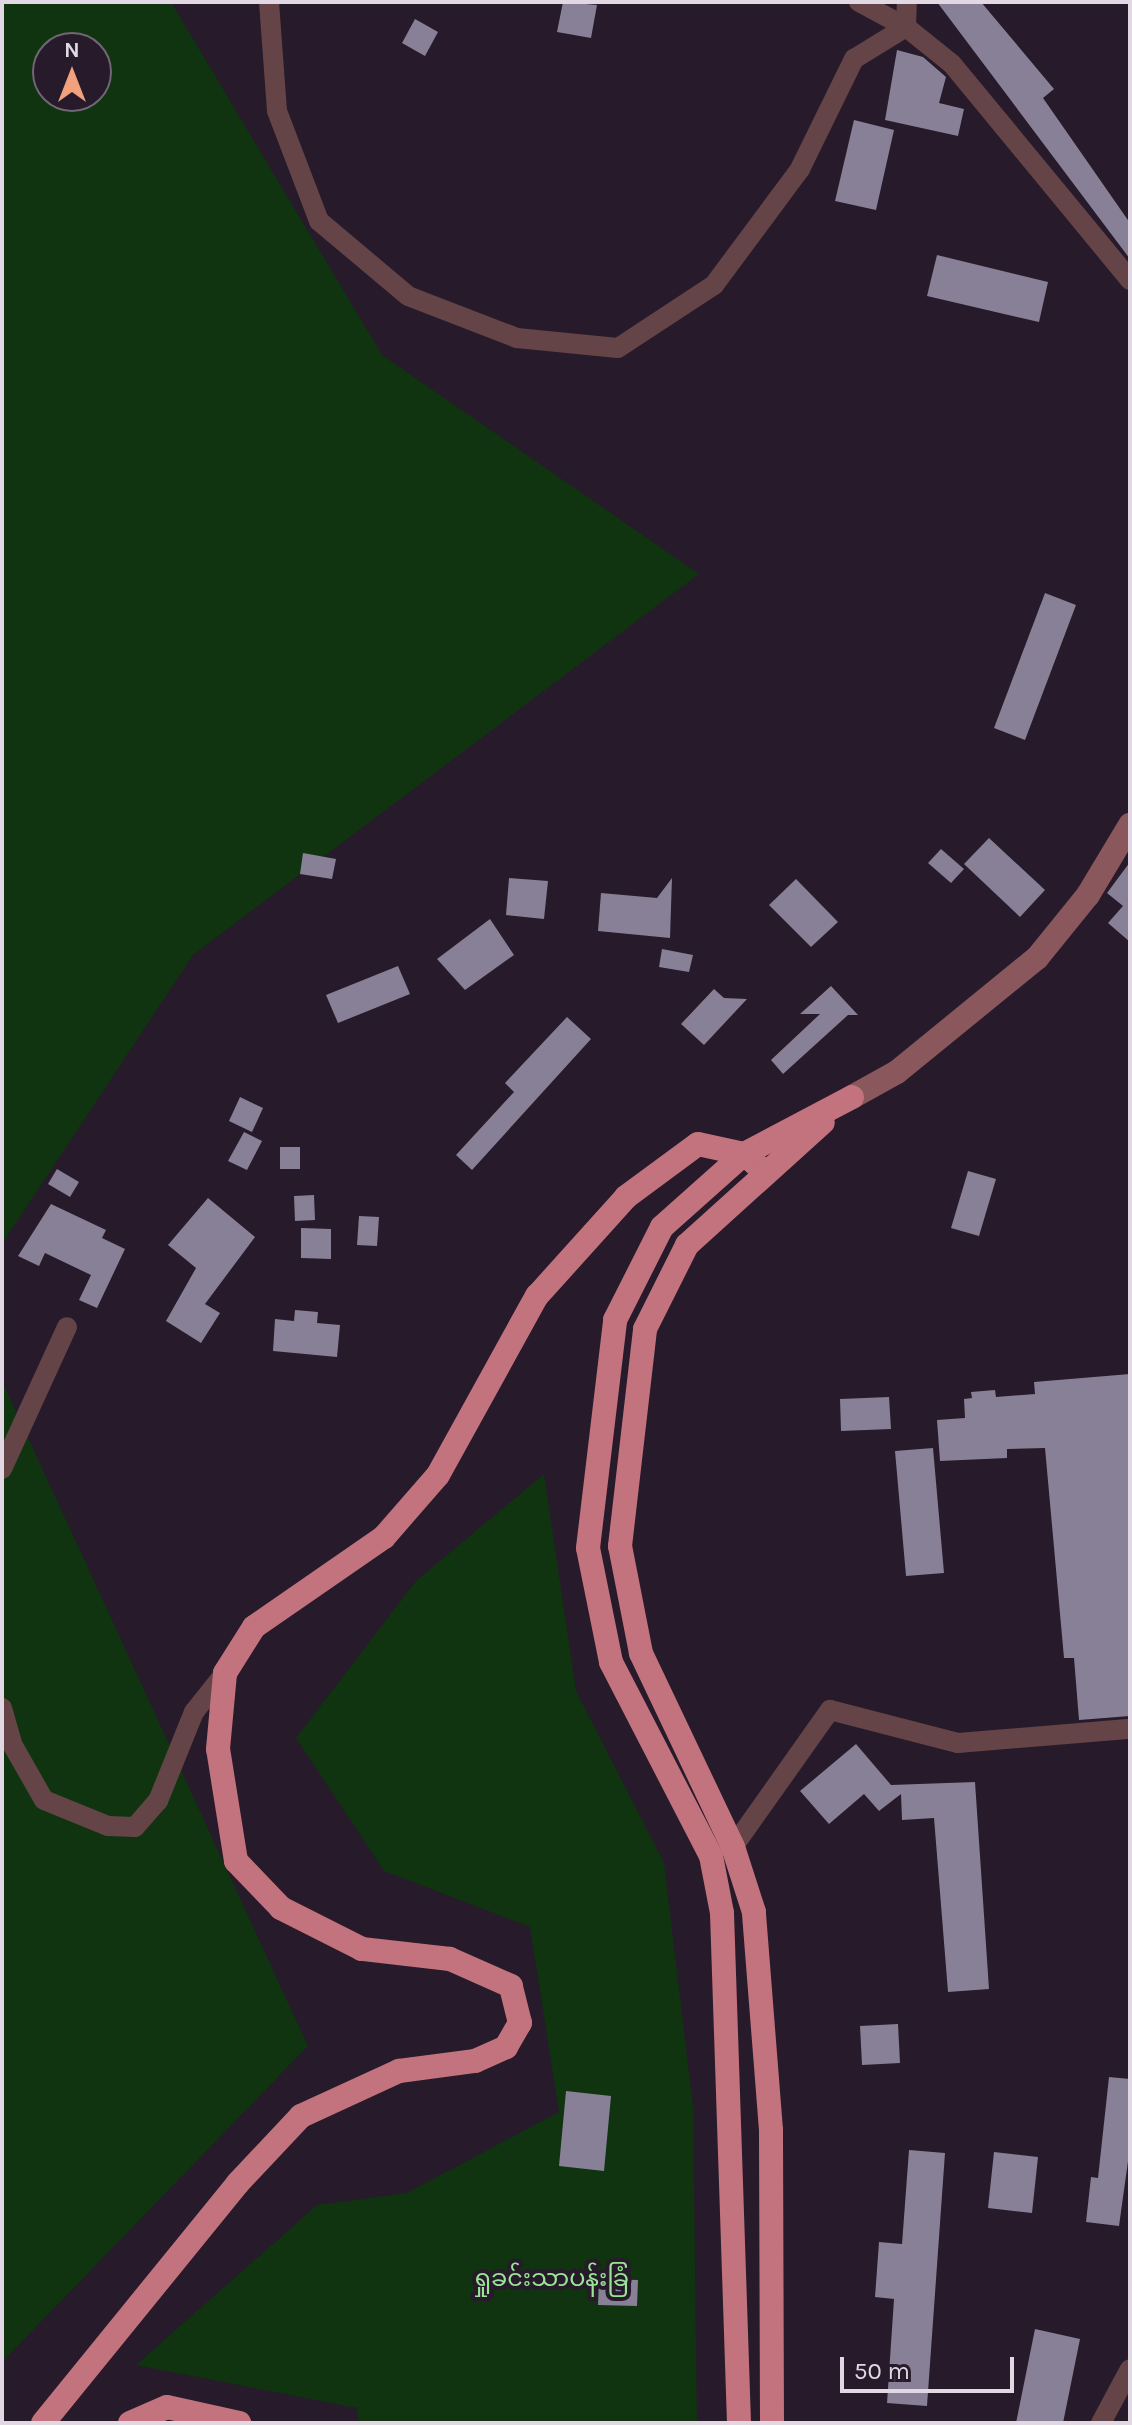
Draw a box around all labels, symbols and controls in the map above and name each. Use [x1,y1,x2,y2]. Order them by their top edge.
north arrow [32,32,112,112]
text: N [64,37,80,63]
park label: ရှုခင်းသာပန်းခြံ [473,2265,629,2293]
scale bar [844,2341,1018,2391]
text: 50 m [854,2357,910,2385]

